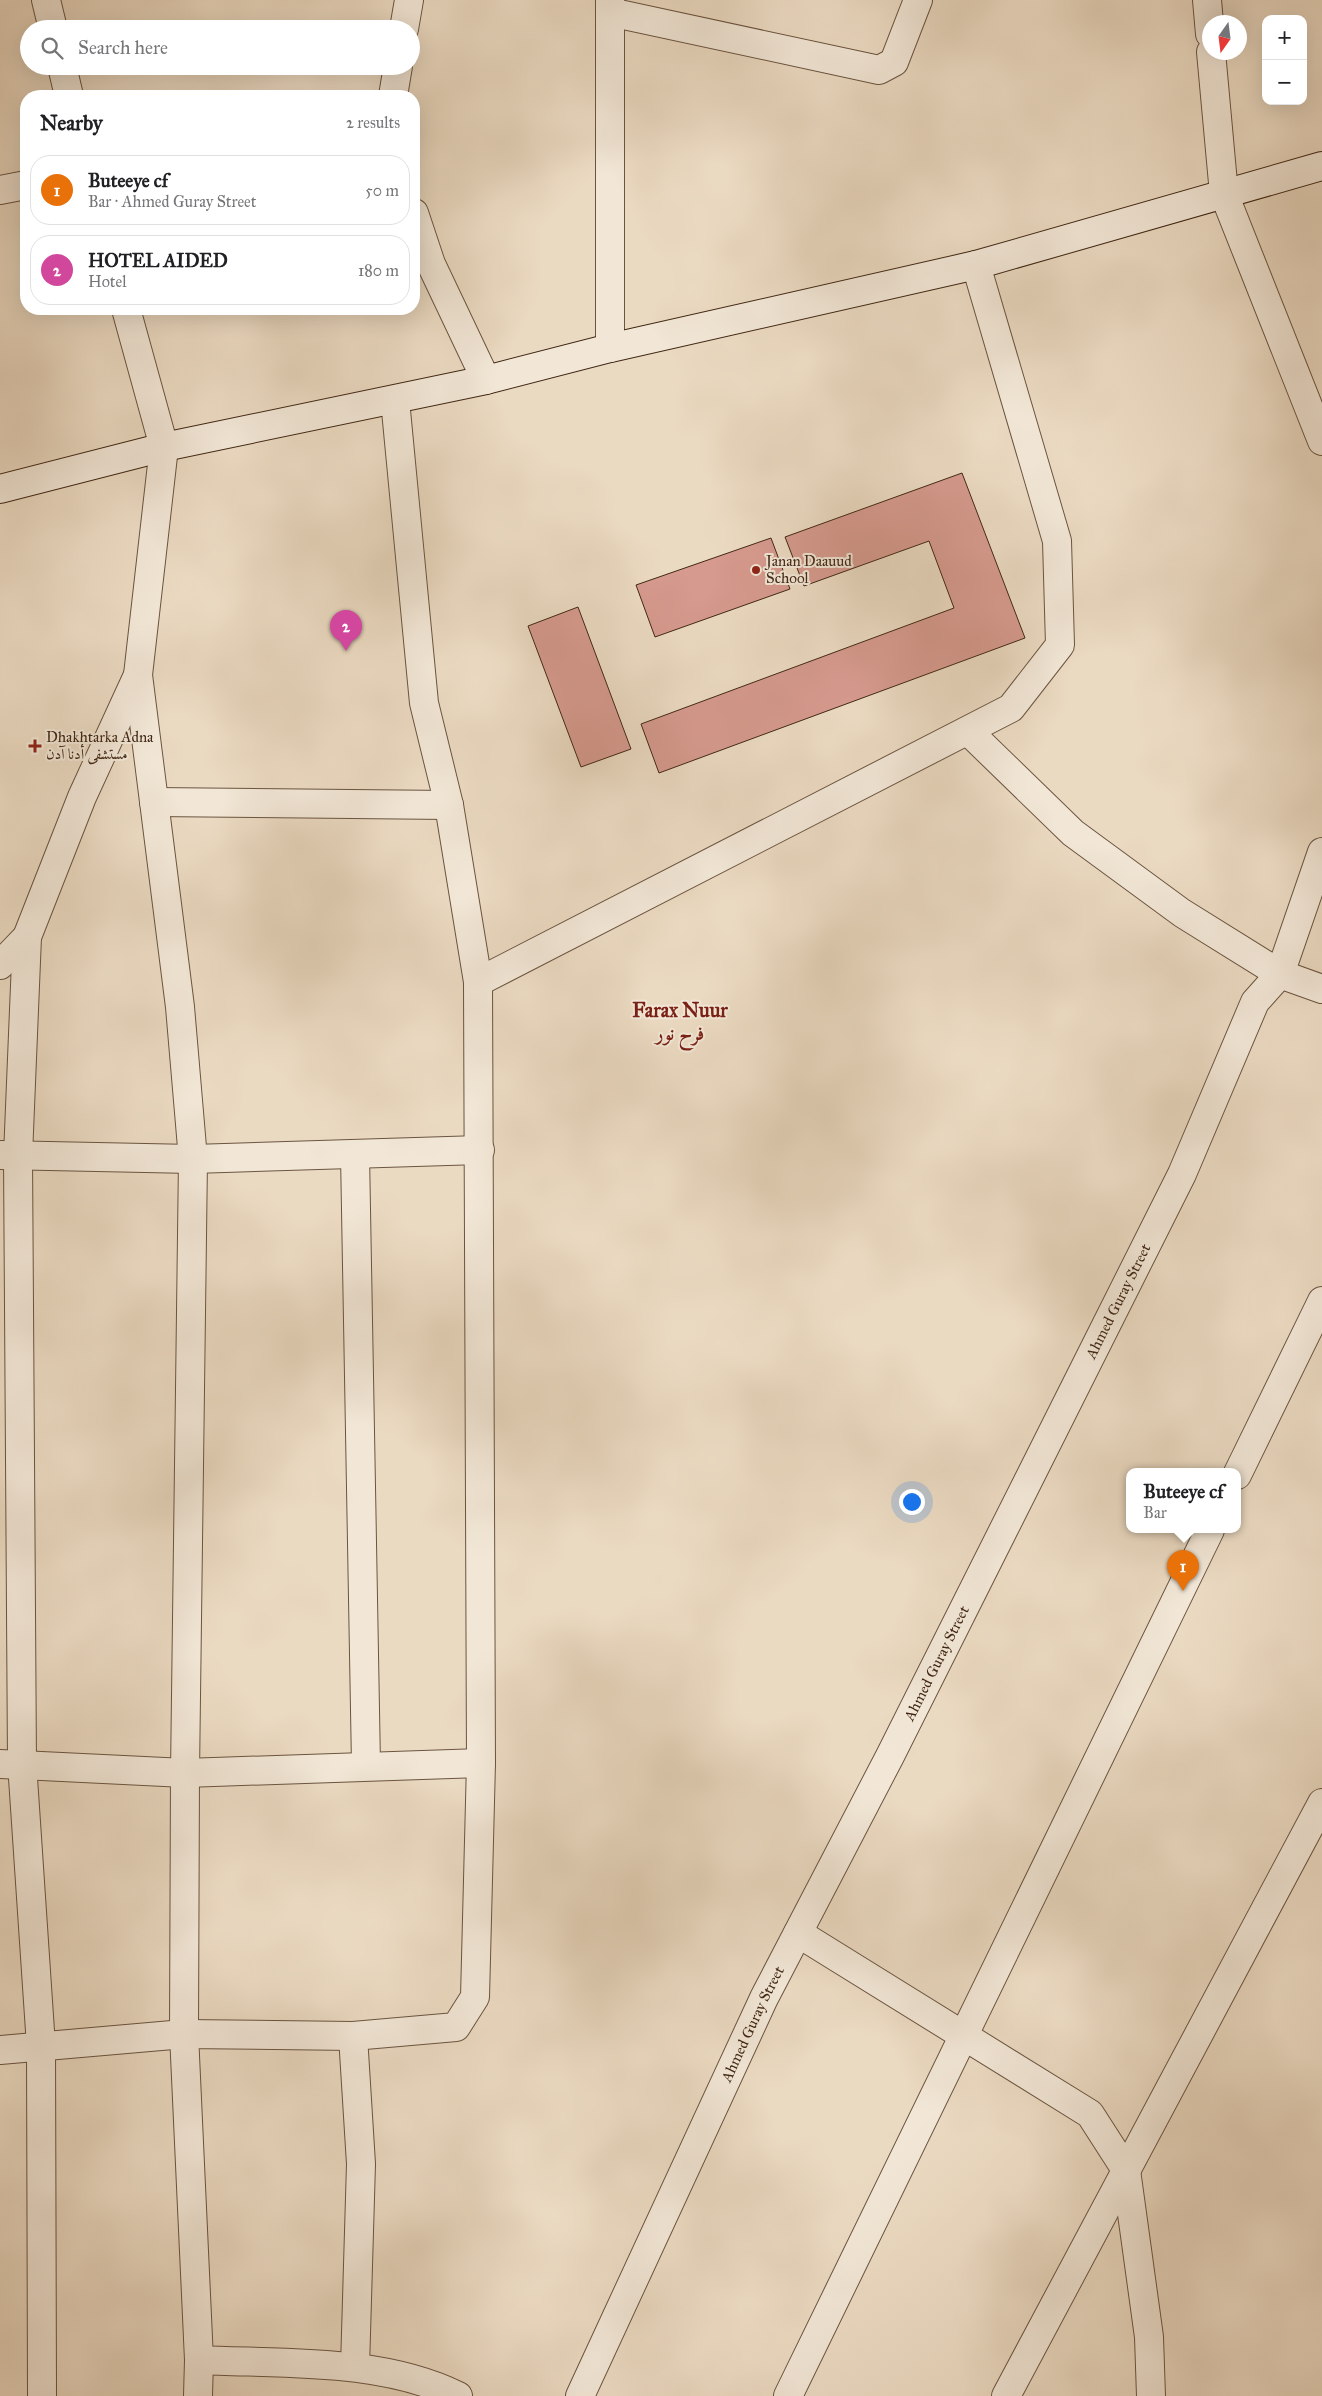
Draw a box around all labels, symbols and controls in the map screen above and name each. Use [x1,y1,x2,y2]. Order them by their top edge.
north arrow [1202,15,1247,60]
map controls [1262,15,1307,105]
button: + [1262,15,1307,60]
search box [20,20,420,75]
icon: search [38,34,66,62]
text: Search here [78,36,168,59]
button: − [1262,60,1307,105]
text: Nearby [40,110,103,136]
text: 2 results [346,113,400,132]
text: Buteeye cf [88,169,168,192]
text: 1 [54,181,60,200]
text: 50 m [365,181,399,200]
text: Bar · Ahmed Guray Street [88,192,256,211]
text: HOTEL AIDED [88,249,228,272]
text: 2 [53,261,61,280]
text: 180 m [358,261,399,280]
text: Hotel [88,272,126,291]
place label: Janan Daauud School [764,552,852,587]
marker: Janan Daauud School [750,564,762,576]
pin: 2 [330,610,362,651]
place label: Dhakhtarka Adna مستشفى أدنا آدن [46,728,154,765]
marker: Dhakhtarka Adna مستشفى أدنا آدن [28,739,42,753]
district label: Farax Nuur فرح نور [632,998,728,1052]
street label: Ahmed Guray Street [1081,1240,1155,1363]
popup [1126,1468,1241,1533]
text: Buteeye cf [1143,1480,1224,1503]
your location [899,1489,925,1515]
text: Bar [1143,1503,1167,1522]
pin: 1 [1167,1550,1199,1591]
street label: Ahmed Guray Street [900,1602,973,1725]
street label: Ahmed Guray Street [717,1962,788,2086]

